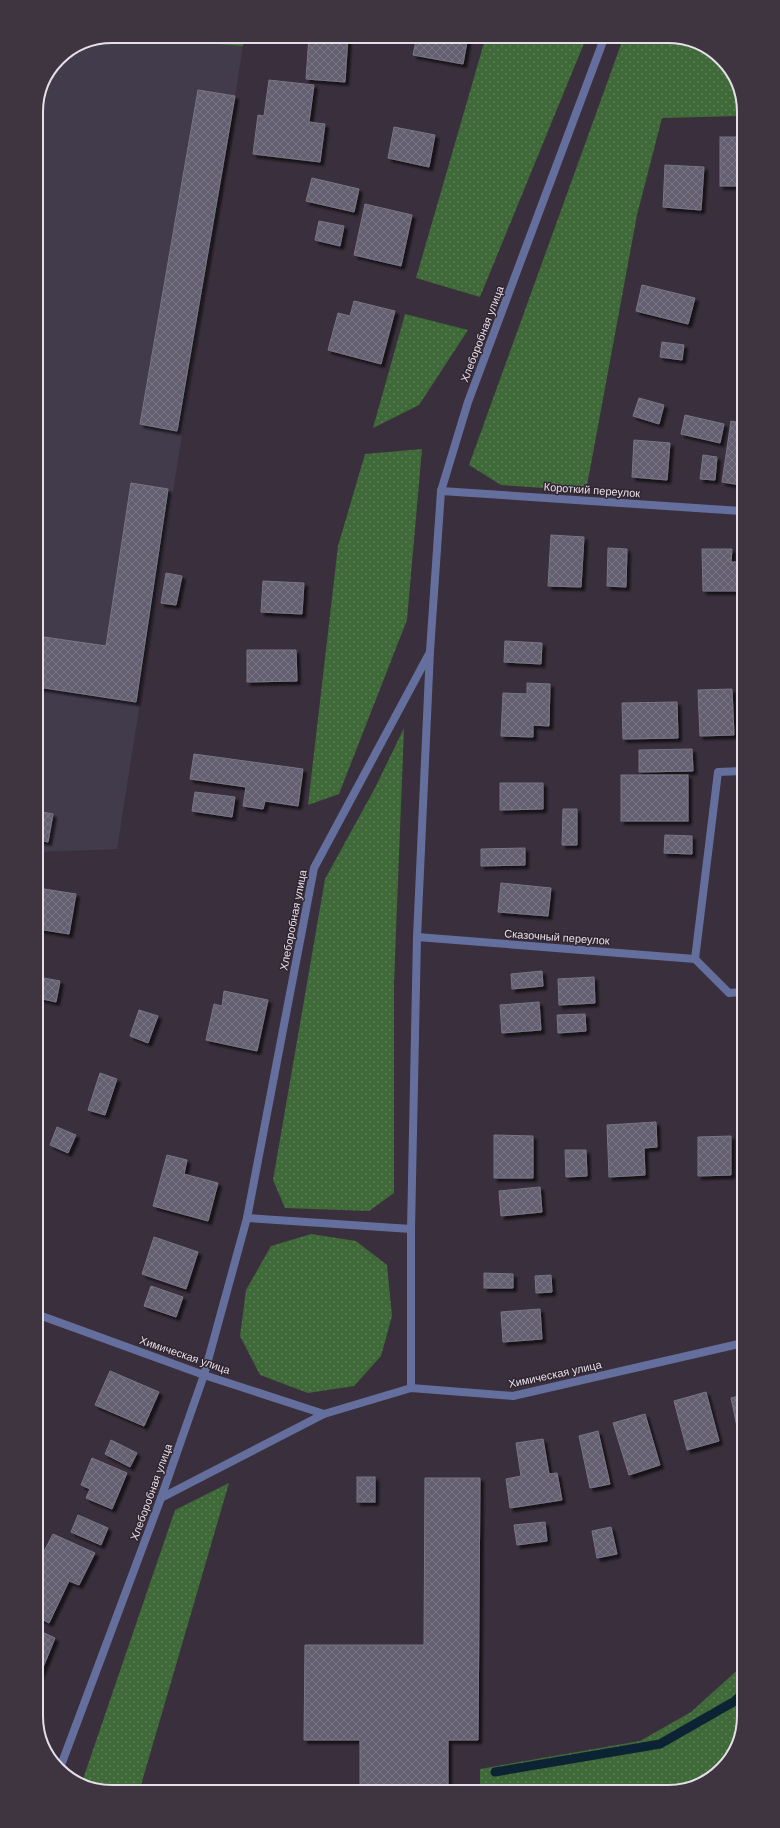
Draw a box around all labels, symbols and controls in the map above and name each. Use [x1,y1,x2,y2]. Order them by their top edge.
street label: Хлеборобная улица [458,283,506,384]
street label: Короткий переулок [543,481,641,499]
street label: Хлеборобная улица [277,868,309,971]
street label: Сказочный переулок [504,927,610,947]
street label: Химическая улица [138,1334,233,1376]
street label: Химическая улица [507,1358,604,1390]
street label: Хлеборобная улица [128,1441,174,1542]

